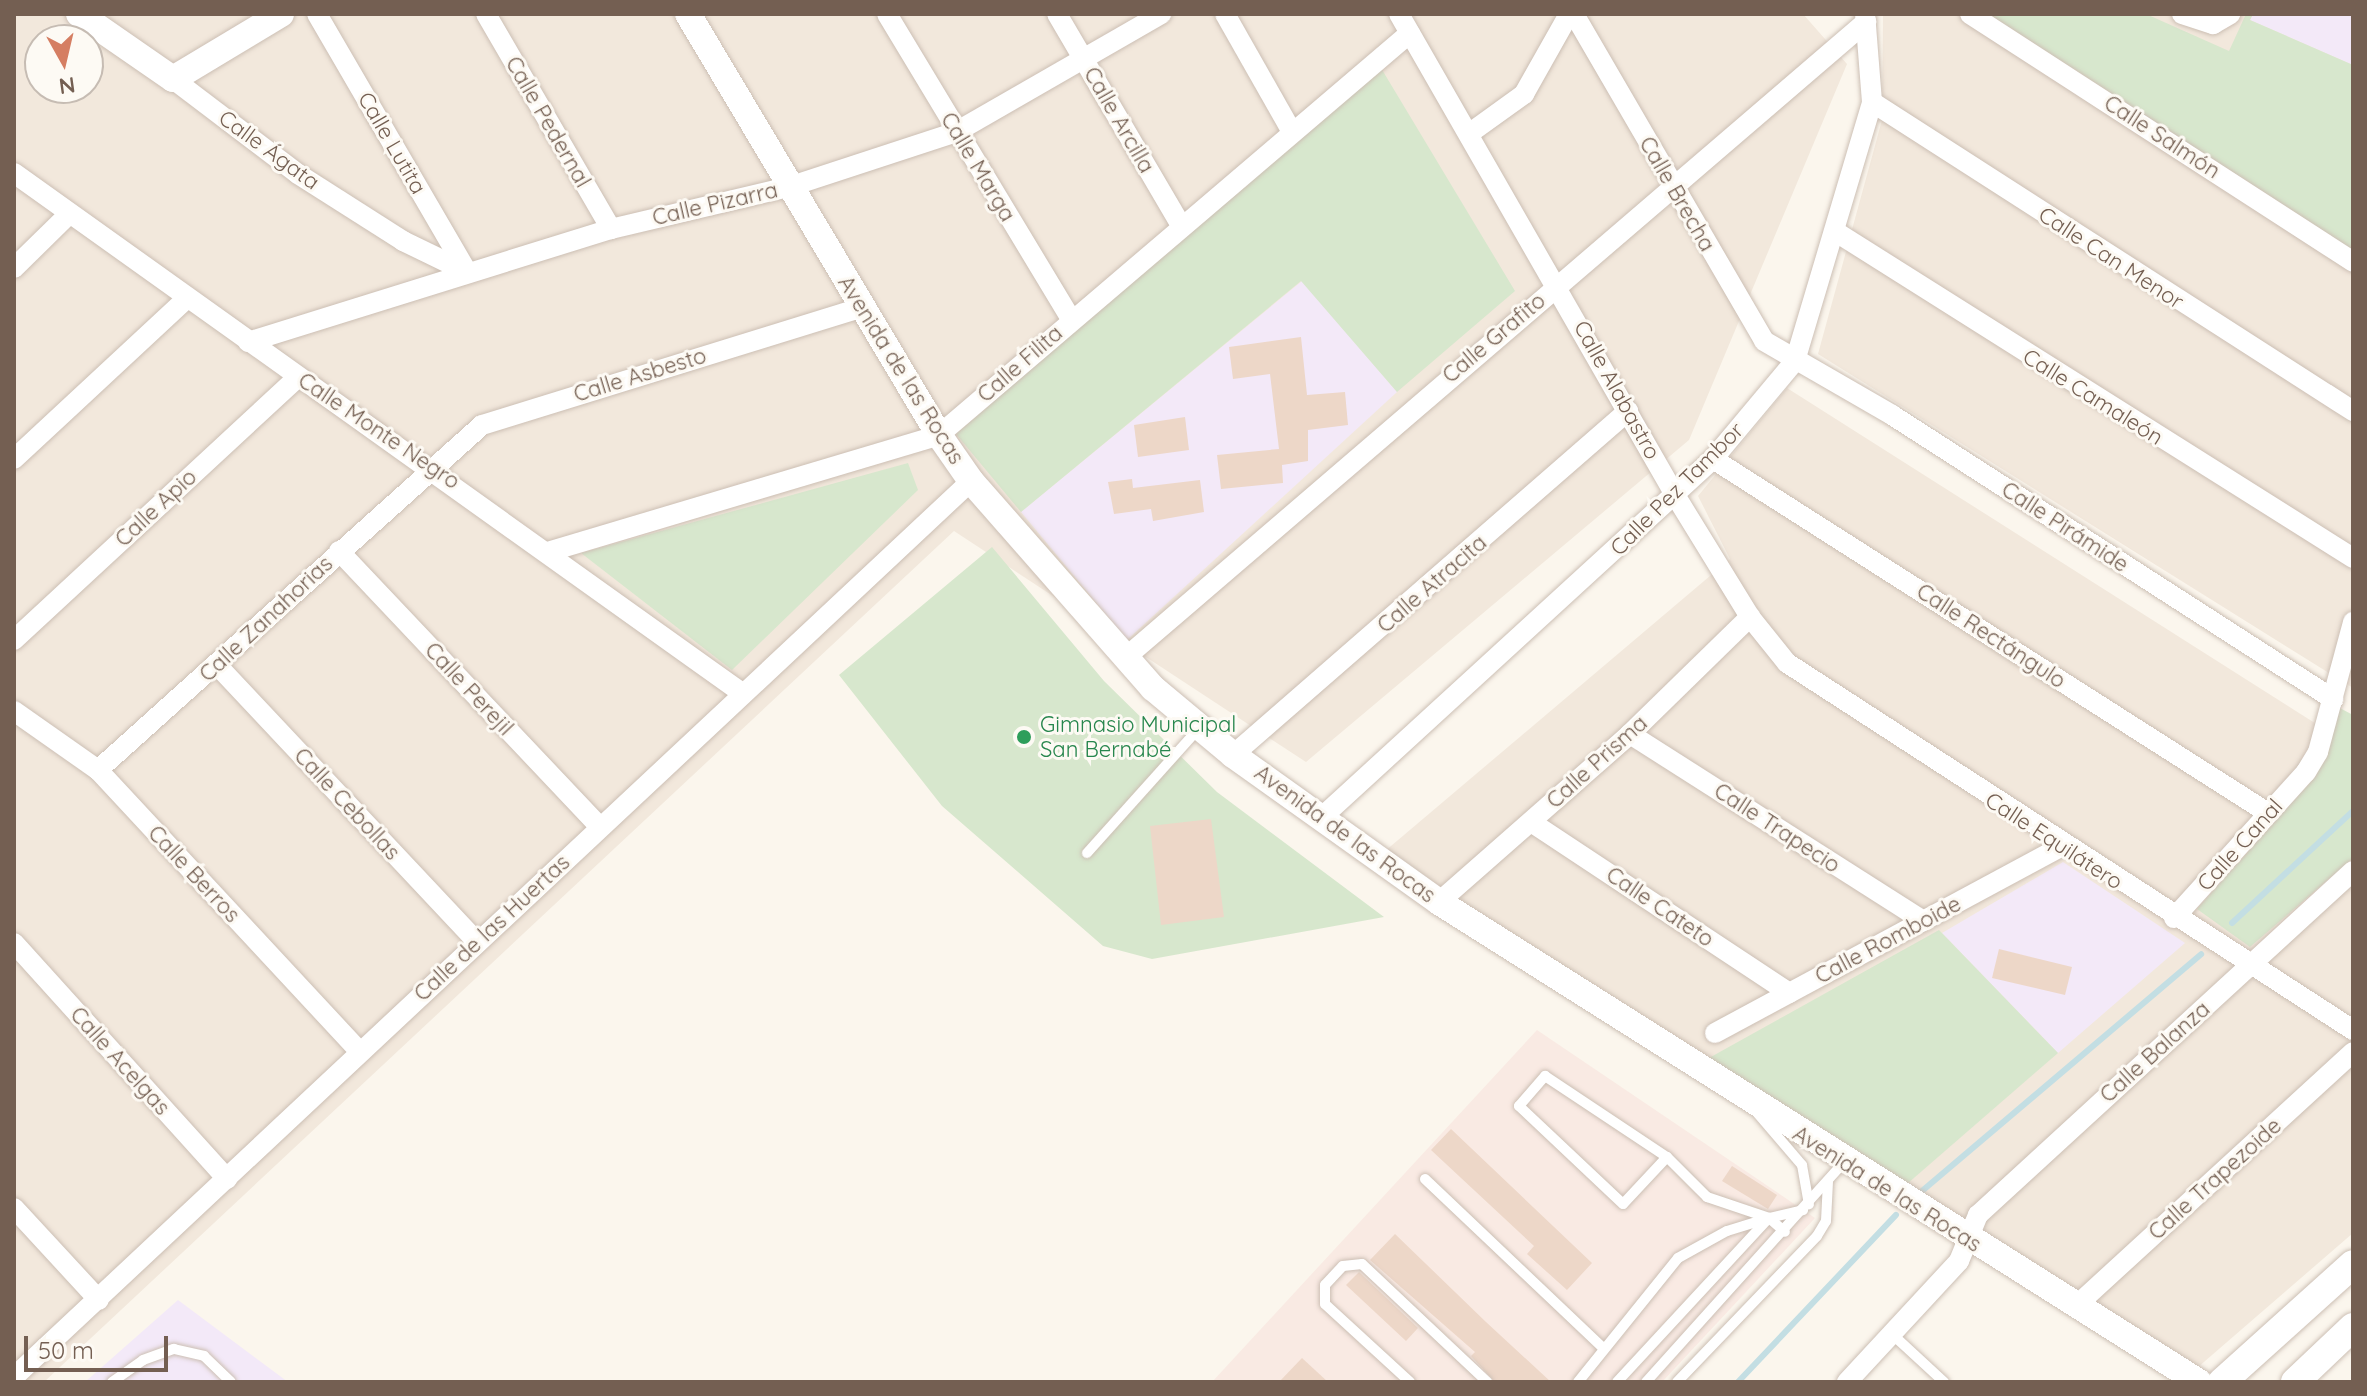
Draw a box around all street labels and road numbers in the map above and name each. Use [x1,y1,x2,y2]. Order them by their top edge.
street label: Calle Pedernal [500,52,596,192]
street label: Calle Arcilla [1078,62,1160,178]
street label: Calle Lutita [352,87,432,199]
street label: Calle Salmón [2099,90,2225,184]
street label: Calle Ágata [214,105,324,195]
street label: Calle Marga [935,108,1021,226]
street label: Calle Brecha [1634,132,1720,256]
street label: Calle Pizarra [650,177,780,231]
street label: Calle Can Menor [2034,201,2188,315]
street label: Avenida de las Rocas [832,271,970,469]
street label: Calle Grafito [1437,287,1551,389]
street label: Calle Alabastro [1568,316,1666,464]
street label: Calle Filita [972,320,1068,408]
street label: Calle Asbesto [570,342,710,408]
street label: Calle Camaleón [2018,343,2168,451]
street label: Calle Monte Negro [293,367,465,495]
street label: Calle Pez Tambor [1605,417,1749,561]
street label: Calle Apio [110,464,202,552]
street label: Calle Pirámide [1997,476,2133,578]
street label: Calle Atracita [1372,529,1492,639]
street label: Calle Zanahorias [194,551,338,687]
street label: Calle Rectángulo [1912,578,2070,694]
street label: Calle Perejil [419,637,519,741]
street label: Calle Prisma [1541,710,1653,814]
street label: Calle Cebollas [289,743,405,865]
street label: Avenida de las Rocas [1249,760,1441,908]
street label: Calle Trapecio [1709,778,1845,878]
street label: Calle Equilátero [1980,787,2128,895]
street label: Calle Canal [2192,793,2288,897]
street label: Calle Berros [142,820,246,928]
street label: Calle de las Huertas [409,849,575,1007]
street label: Calle Cateto [1601,861,1719,953]
street label: Calle Romboide [1811,891,1965,989]
street label: Calle Balanza [2095,996,2215,1108]
street label: Calle Acelgas [65,1002,175,1120]
street label: Calle Trapezoide [2143,1113,2287,1245]
street label: Avenida de las Rocas [1788,1120,1986,1258]

